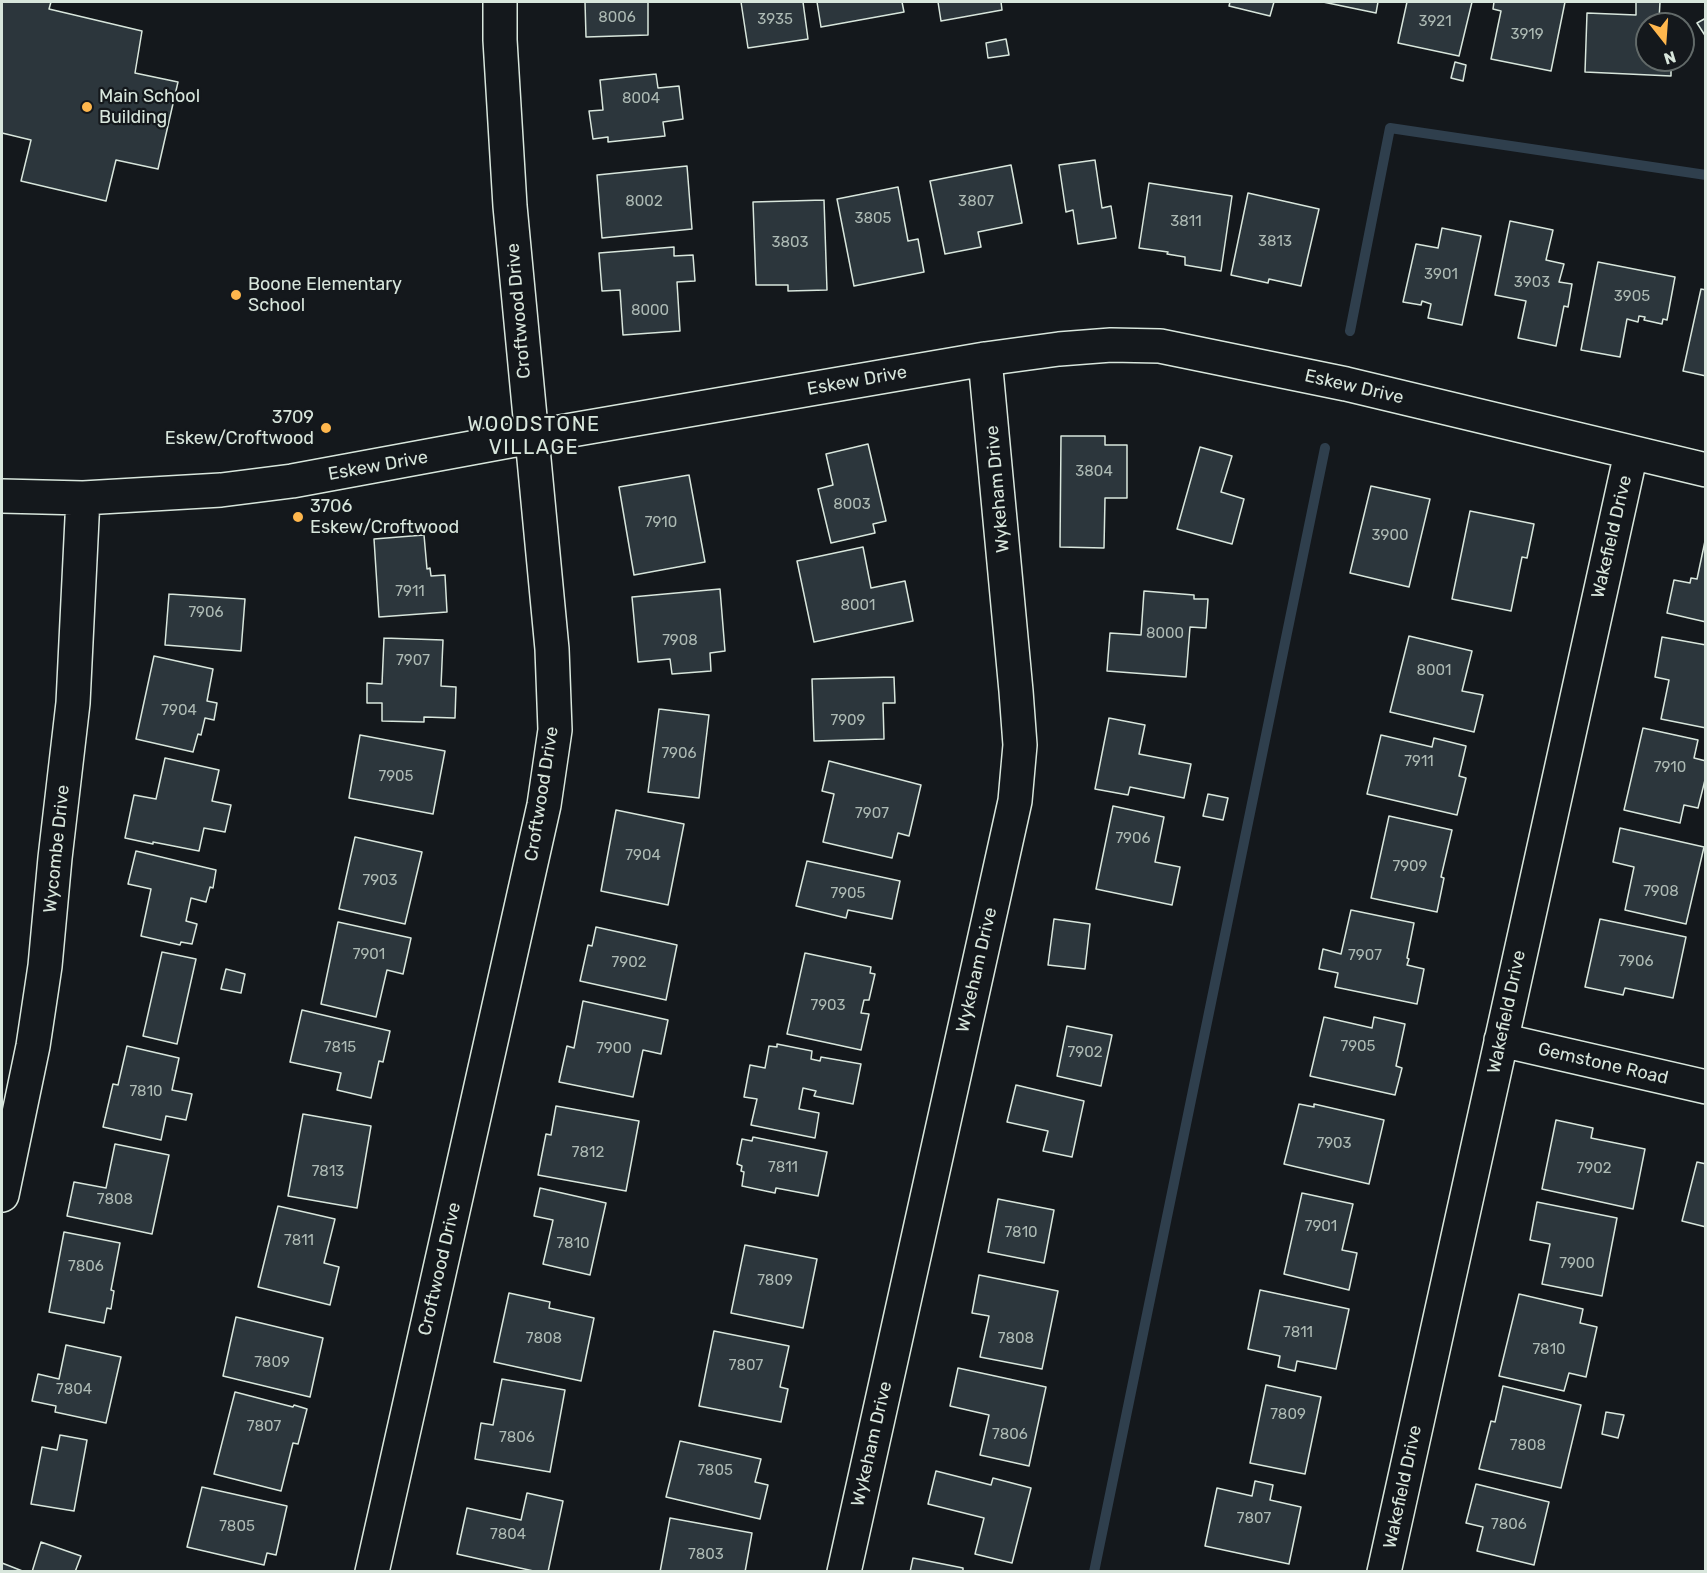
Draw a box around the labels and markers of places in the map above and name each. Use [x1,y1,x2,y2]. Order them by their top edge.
place label: Main School Building [99,86,200,128]
marker: Main School Building [80,100,94,114]
place label: Boone Elementary School [248,274,402,316]
marker: Boone Elementary School [229,288,243,302]
place label: 3709 Eskew/Croftwood [165,407,314,450]
marker: 3709 Eskew/Croftwood [319,421,333,435]
place label: 3706 Eskew/Croftwood [310,496,459,538]
marker: 3706 Eskew/Croftwood [291,510,305,524]

